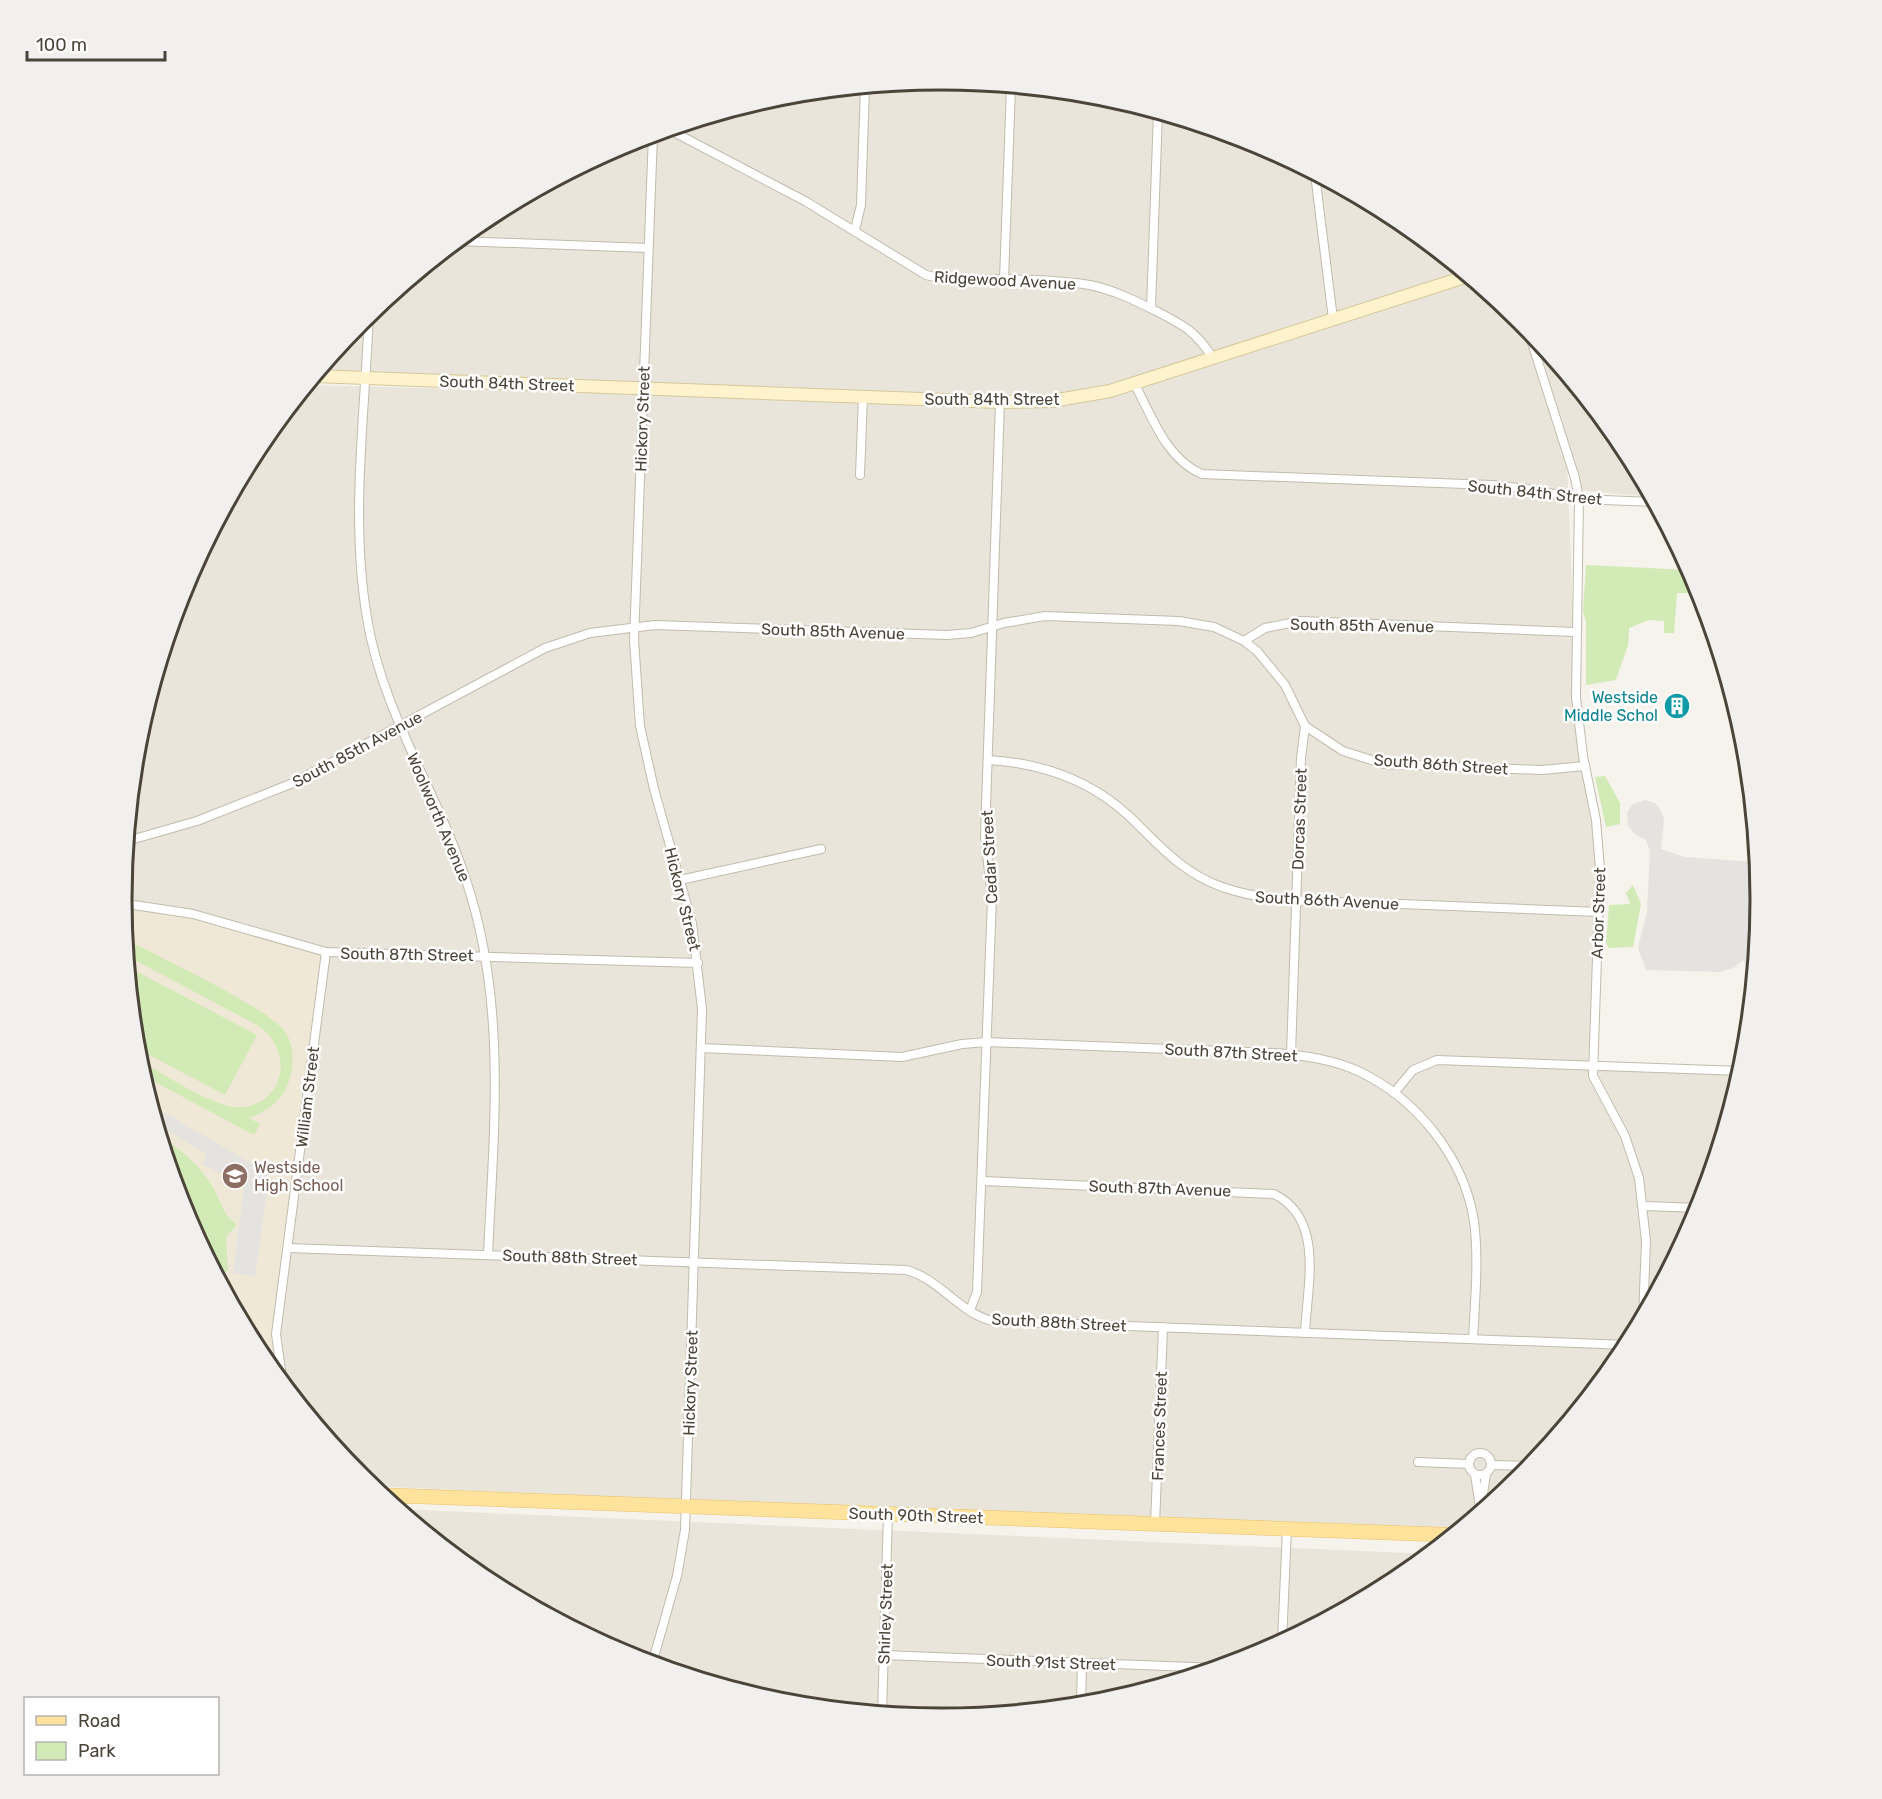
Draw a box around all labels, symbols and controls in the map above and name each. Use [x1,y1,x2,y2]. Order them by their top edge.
scale bar [27,24,165,62]
text: 100 m [36,34,87,56]
street label: Ridgewood Avenue [933,267,1077,294]
street label: Hickory Street [631,366,654,472]
street label: South 84th Street [439,372,575,395]
street label: South 84th Street [925,390,1059,409]
street label: South 84th Street [1467,476,1603,509]
street label: South 85th Avenue [1290,615,1434,636]
street label: South 85th Avenue [761,619,905,644]
place label: Westside Middle Schol [1564,688,1658,725]
building icon: Westside Middle Schol [1662,691,1692,721]
street label: South 85th Avenue [289,707,425,792]
street label: Woolworth Avenue [403,750,474,885]
street label: South 86th Street [1373,750,1509,779]
street label: Dorcas Street [1288,768,1311,870]
street label: Cedar Street [978,810,1001,904]
street label: Hickory Street [660,845,705,953]
street label: Arbor Street [1587,867,1610,959]
street label: South 86th Avenue [1255,887,1399,914]
street label: South 87th Street [340,944,474,965]
street label: South 87th Street [1164,1040,1298,1065]
street label: William Street [292,1045,323,1149]
place label: Westside High School [254,1158,343,1195]
school or university icon: Westside High School [220,1161,250,1191]
street label: South 87th Avenue [1088,1177,1232,1200]
street label: South 88th Street [502,1246,638,1269]
street label: South 88th Street [991,1309,1127,1336]
street label: Hickory Street [679,1330,702,1436]
street label: Frances Street [1148,1371,1171,1481]
street label: South 90th Street [848,1504,984,1527]
street label: Shirley Street [874,1563,897,1665]
street label: South 91st Street [986,1651,1116,1674]
legend [24,1697,219,1775]
text: Road [78,1710,121,1732]
text: Park [78,1740,116,1762]

